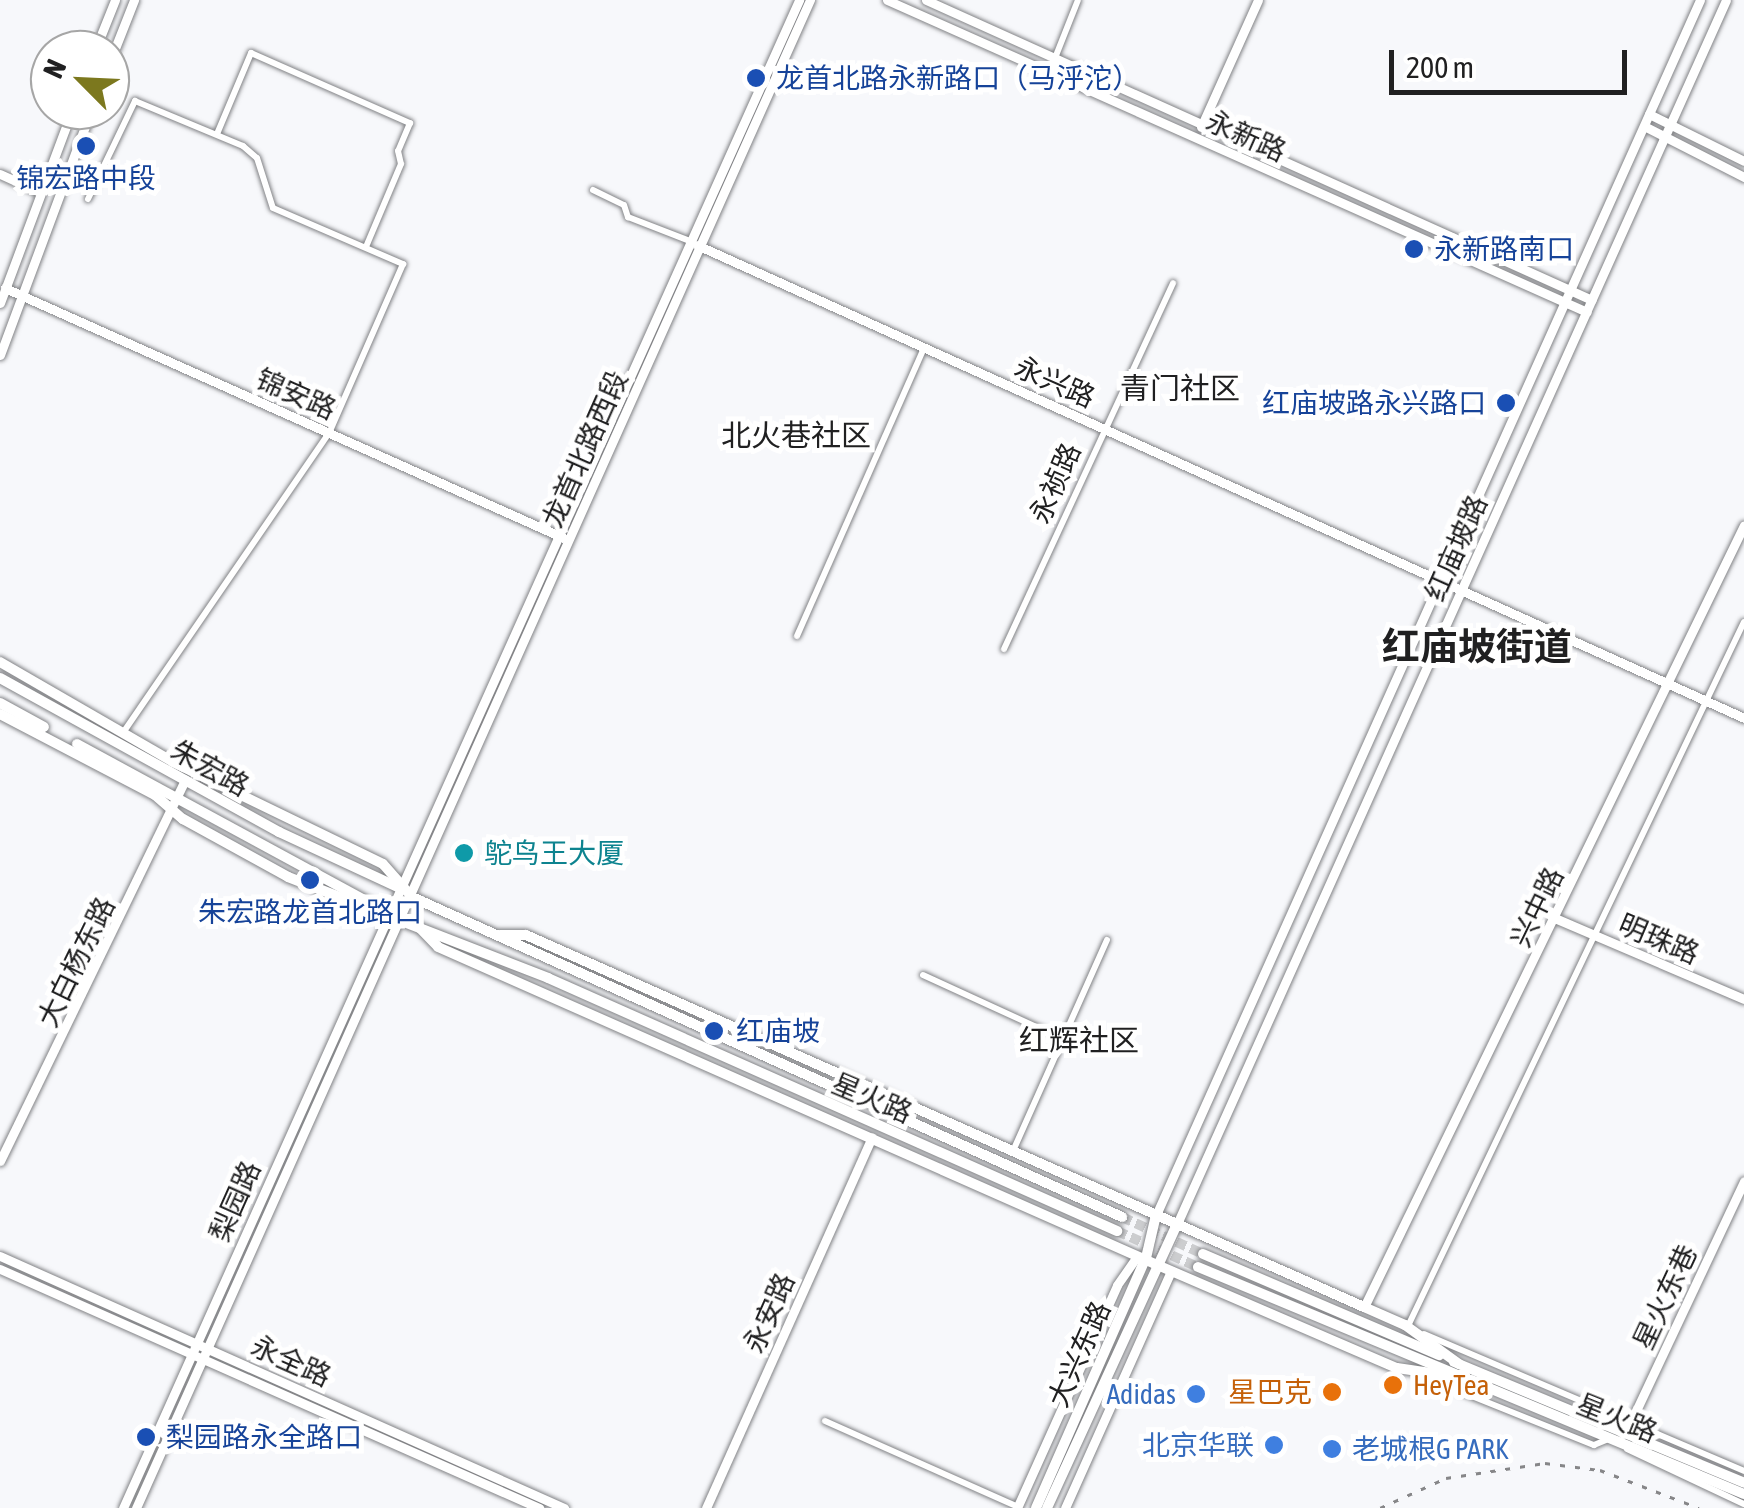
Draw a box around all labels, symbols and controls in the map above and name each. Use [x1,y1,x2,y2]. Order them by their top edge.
north arrow [30,30,130,130]
scale bar [1394,30,1632,92]
text: 200 m [1406,50,1474,84]
text: N [36,55,72,83]
place label: 龙首北路永新路口（马泘沱） [776,61,1140,95]
marker: 龙首北路永新路口（马泘沱） [745,67,767,89]
street label: 永新路 [1201,104,1291,168]
marker: 锦宏路中段 [75,135,97,157]
place label: 锦宏路中段 [16,161,156,195]
place label: 永新路南口 [1434,232,1574,266]
marker: 永新路南口 [1403,238,1425,260]
street label: 永兴路 [1010,350,1100,414]
street label: 锦安路 [251,362,341,426]
street label: 龙首北路西段 [535,365,635,533]
district label: 青门社区 [1120,370,1240,406]
place label: 红庙坡路永兴路口 [1262,386,1486,420]
marker: 红庙坡路永兴路口 [1495,392,1517,414]
district label: 北火巷社区 [721,417,871,453]
street label: 永祯路 [1023,438,1087,528]
street label: 红庙坡路 [1418,490,1494,606]
district label: 红庙坡街道 [1382,624,1572,670]
street label: 朱宏路 [165,733,255,803]
place label: 鸵鸟王大厦 [484,836,624,870]
marker: 鸵鸟王大厦 [453,842,475,864]
street label: 兴中路 [1503,862,1571,952]
marker: 朱宏路龙首北路口 [299,869,321,891]
street label: 大白杨东路 [30,892,122,1032]
place label: 朱宏路龙首北路口 [198,895,422,929]
street label: 明珠路 [1614,907,1704,971]
place label: 红庙坡 [736,1014,820,1048]
marker: 红庙坡 [701,1018,727,1044]
district label: 红辉社区 [1019,1022,1139,1058]
street label: 星火路 [827,1066,917,1130]
street label: 梨园路 [203,1156,267,1246]
street label: 星火东巷 [1626,1239,1704,1355]
street label: 永安路 [737,1268,801,1358]
street label: 大兴东路 [1041,1296,1117,1412]
street label: 永全路 [246,1329,336,1393]
place label: HeyTea [1413,1368,1490,1402]
marker: HeyTea [1382,1374,1404,1396]
place label: 星巴克 [1228,1375,1312,1409]
place label: Adidas [1106,1377,1176,1411]
marker: 星巴克 [1321,1381,1343,1403]
marker: Adidas [1185,1383,1207,1405]
street label: 星火路 [1572,1387,1662,1449]
place label: 梨园路永全路口 [166,1420,362,1454]
marker: 梨园路永全路口 [135,1426,157,1448]
place label: 北京华联 [1142,1428,1254,1462]
place label: 老城根G PARK [1352,1432,1509,1466]
marker: 北京华联 [1263,1434,1285,1456]
marker: 老城根G PARK [1321,1438,1343,1460]

